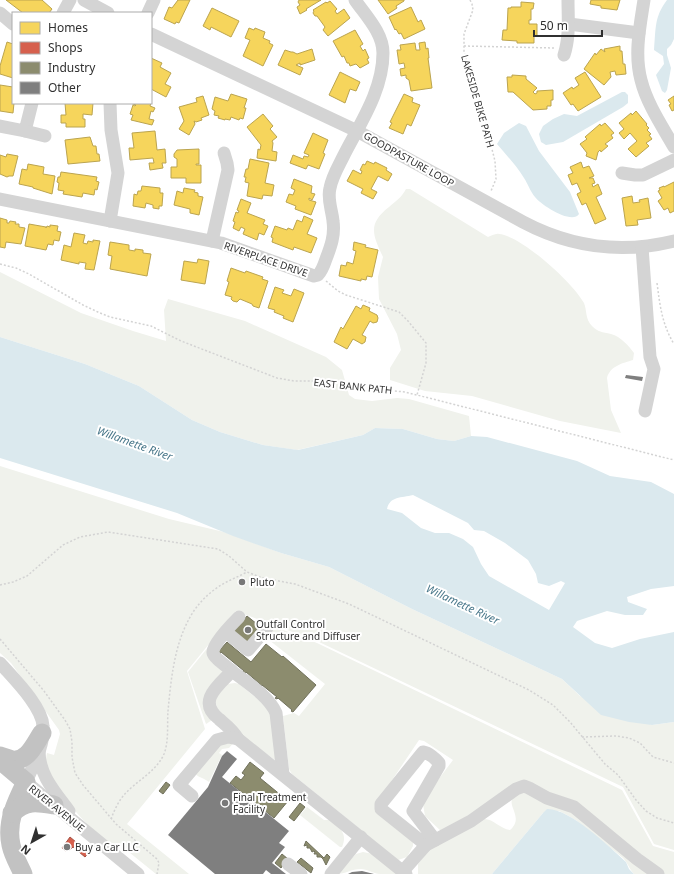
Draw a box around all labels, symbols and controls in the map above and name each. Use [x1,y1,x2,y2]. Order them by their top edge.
legend [12,12,152,104]
scale bar [534,12,602,38]
text: 50 m [540,17,568,34]
text: Homes [48,19,88,36]
text: Shops [48,39,83,56]
street label: LAKESIDE BIKE PATH [458,53,498,149]
text: Industry [48,59,96,76]
text: Other [48,79,81,96]
street label: GOODPASTURE LOOP [361,128,457,190]
street label: RIVERPLACE DRIVE [222,238,310,280]
street label: EAST BANK PATH [313,375,393,397]
water label: Willamette River [95,422,175,464]
place label: Pluto [250,575,274,589]
marker: Pluto [237,577,247,587]
water label: Willamette River [424,580,503,628]
place label: Outfall Control Structure and Diffuser [256,617,360,643]
marker: Outfall Control Structure and Diffuser [243,625,253,635]
street label: RIVER AVENUE [26,781,88,835]
place label: Final Treatment Facility [233,790,307,816]
marker: Final Treatment Facility [220,798,230,808]
north arrow [12,822,52,862]
place label: Buy a Car LLC [75,840,140,854]
text: N [17,842,34,859]
marker: Buy a Car LLC [62,842,72,852]

